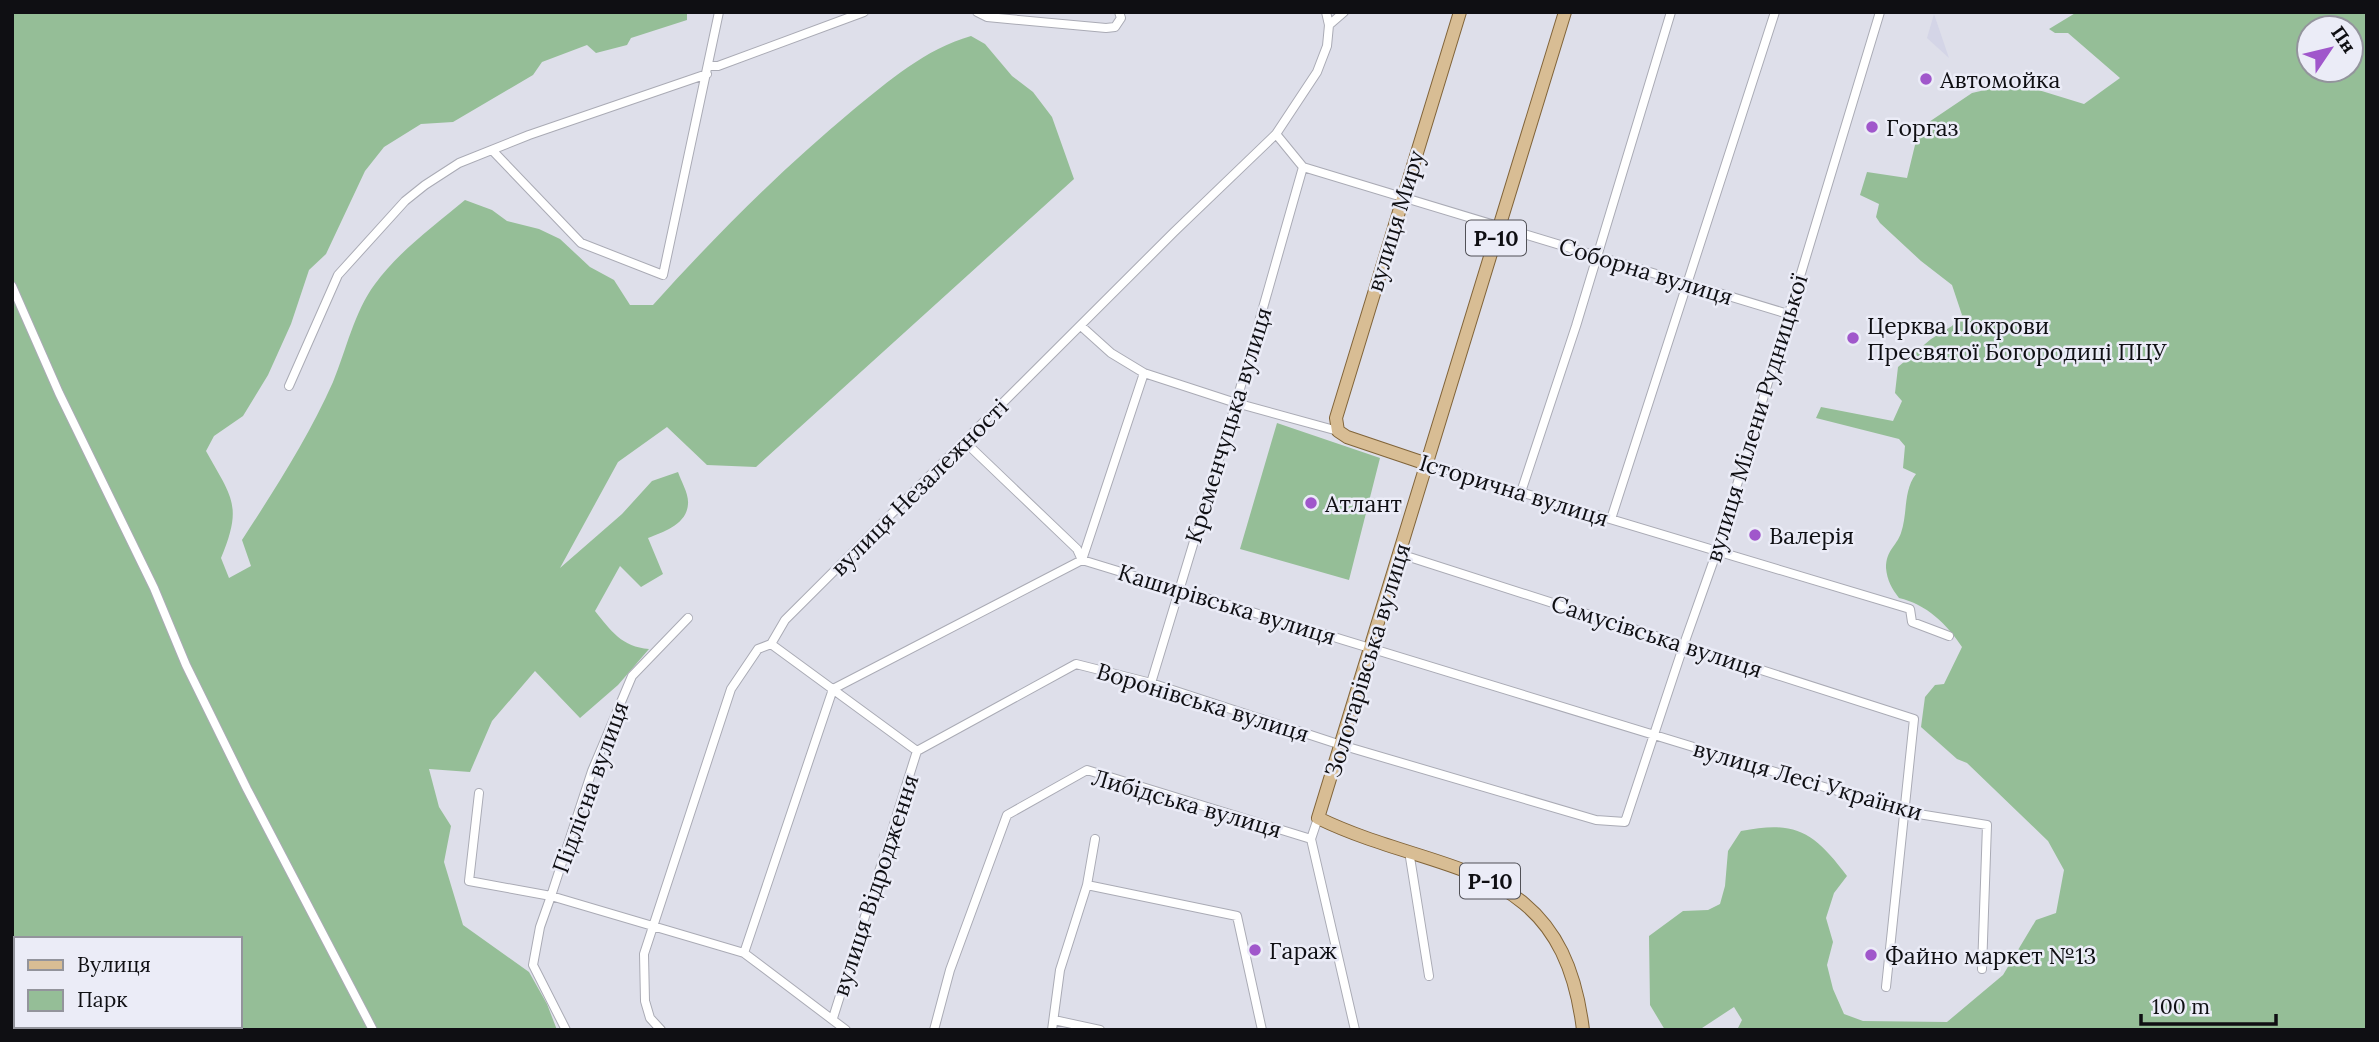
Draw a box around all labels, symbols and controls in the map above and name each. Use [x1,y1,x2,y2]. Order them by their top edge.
north arrow [2295,14,2365,84]
text: Пн [2326,21,2362,57]
place label: Автомойка [1939,65,2060,94]
marker: Автомойка [1918,71,1934,87]
place label: Горгаз [1886,113,1958,142]
marker: Горгаз [1864,119,1880,135]
street label: вулиця Миру [1360,146,1430,295]
road number: Р-10 [1466,220,1526,256]
street label: Соборна вулиця [1556,231,1736,311]
street label: вулиця Мілени Рудницької [1698,270,1814,565]
street label: Кременчуцька вулиця [1178,303,1278,547]
place label: Церква Покрови Пресвятої Богородиці ПЦУ [1867,311,2168,366]
marker: Церква Покрови Пресвятої Богородиці ПЦУ [1845,330,1861,346]
street label: вулиця Незалежності [824,392,1014,582]
street label: Історична вулиця [1416,447,1612,533]
place label: Атлант [1324,489,1402,518]
marker: Атлант [1303,495,1319,511]
place label: Валерія [1769,521,1854,550]
marker: Валерія [1747,527,1763,543]
street label: Золотарівська вулиця [1318,540,1416,780]
street label: Каширівська вулиця [1115,557,1339,651]
street label: Самусівська вулиця [1548,588,1766,684]
street label: Воронівська вулиця [1093,656,1313,748]
street label: Підлісна вулиця [545,697,635,877]
street label: вулиця Лесі Українки [1690,733,1926,827]
street label: Либідська вулиця [1089,762,1285,844]
street label: вулиця Відродження [825,770,925,1000]
road number: Р-10 [1460,864,1520,898]
place label: Гараж [1269,936,1337,965]
legend [14,937,242,1028]
place label: Файно маркет №13 [1885,941,2096,970]
marker: Гараж [1247,942,1263,958]
marker: Файно маркет №13 [1863,947,1879,963]
text: Вулиця [77,951,151,978]
scale bar [2141,982,2276,1026]
text: Парк [77,986,128,1013]
text: 100 m [2152,993,2210,1020]

